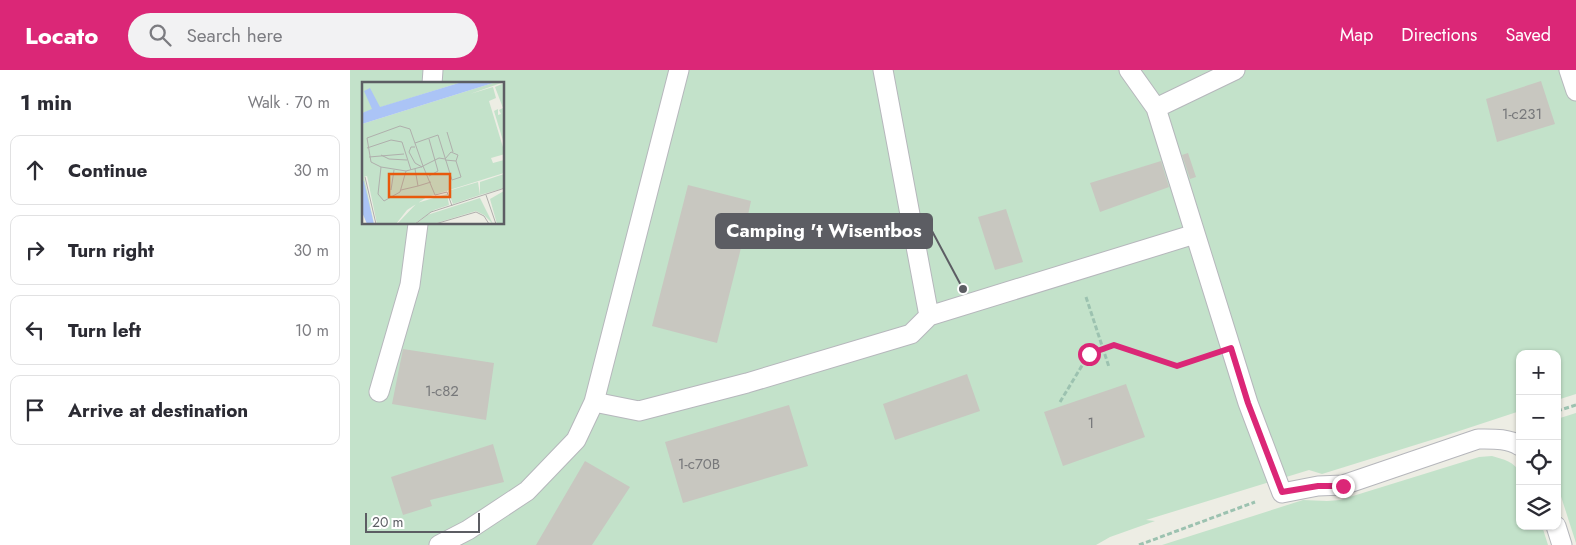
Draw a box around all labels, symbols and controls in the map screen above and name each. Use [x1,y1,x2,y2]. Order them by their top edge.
search box [128,13,478,58]
text: Locato [25,18,98,53]
icon: search [146,21,174,49]
text: Search here [186,22,283,49]
text: Map [1340,22,1373,48]
text: Directions [1401,22,1477,48]
text: Saved [1505,22,1551,48]
inset map [362,82,505,225]
text: 1 min [20,88,72,118]
text: Walk · 70 m [248,91,330,114]
house number: 1-c231 [1502,103,1542,125]
icon: ahead [21,156,49,184]
text: Continue [68,157,147,184]
text: 30 m [293,159,329,182]
callout: Camping 't Wisentbos [716,214,932,248]
text: Camping 't Wisentbos [726,217,922,244]
icon: right [21,236,49,264]
text: Turn right [68,237,154,264]
text: 30 m [293,239,329,262]
icon: left [21,316,49,344]
text: Turn left [68,317,141,344]
text: 10 m [295,319,329,342]
route start [1078,343,1101,366]
map controls [1516,350,1561,530]
button: + [1516,350,1561,395]
house number: 1-c82 [425,380,459,402]
button: − [1516,395,1561,440]
icon: arrive [21,396,49,424]
text: Arrive at destination [68,397,248,424]
house number: 1 [1088,412,1094,434]
button: locate [1516,440,1561,485]
house number: 1-c70B [678,453,720,475]
route end [1332,475,1355,498]
button: layers [1516,485,1561,530]
scale bar [365,510,480,533]
text: 20 m [372,512,404,532]

